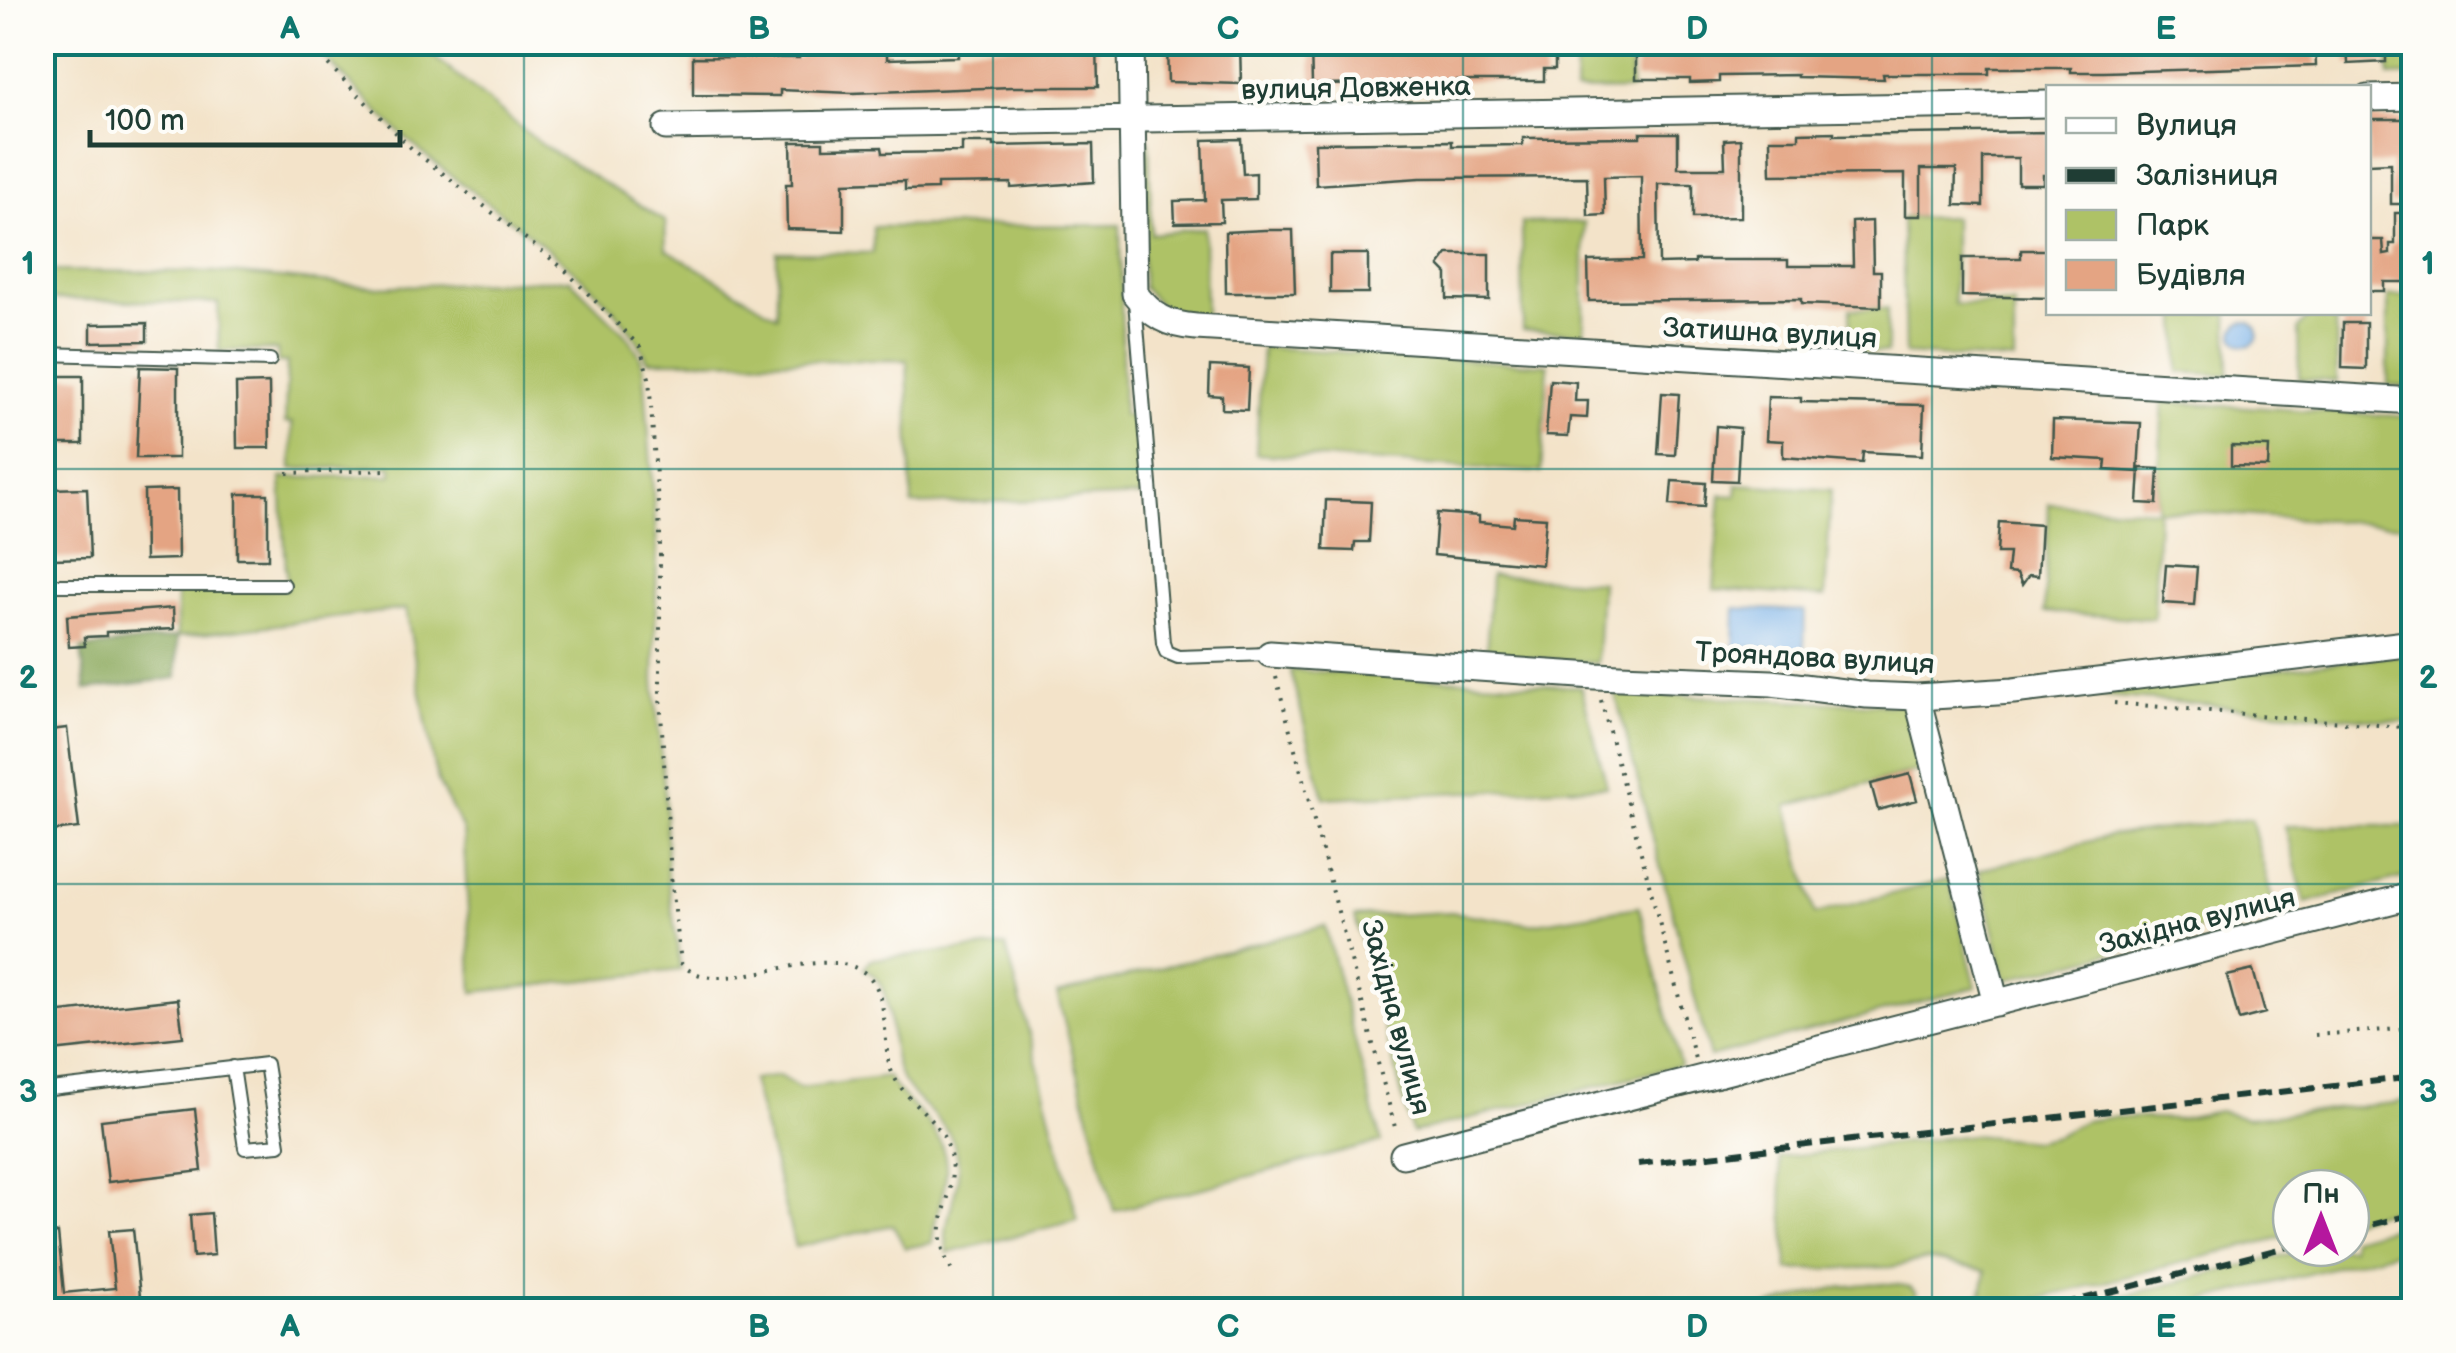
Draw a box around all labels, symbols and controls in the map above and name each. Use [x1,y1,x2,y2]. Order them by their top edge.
text: A [279,10,300,49]
text: B [748,10,770,49]
text: C [1217,10,1239,49]
text: D [1686,10,1708,49]
text: E [2156,10,2176,49]
street label: вулиця Довженка [1241,70,1472,107]
scale bar [90,85,400,147]
legend [2046,85,2371,315]
text: 100 m [105,103,185,139]
text: Вулиця [2136,108,2237,144]
text: Залізниця [2136,158,2278,194]
text: Парк [2136,208,2209,244]
text: 1 [21,245,35,284]
text: 1 [2421,245,2435,284]
text: Будівля [2136,258,2246,294]
street label: Затишна вулиця [1662,311,1878,356]
street label: Трояндова вулиця [1694,636,1935,681]
text: 2 [18,659,38,698]
text: 2 [2418,659,2438,698]
street label: Західна вулиця [2096,881,2299,962]
street label: Західна вулиця [1354,916,1437,1119]
text: 3 [19,1073,37,1112]
text: 3 [2419,1073,2437,1112]
north arrow [2271,1168,2371,1268]
text: Пн [2302,1178,2340,1211]
text: A [279,1308,300,1347]
text: B [748,1308,770,1347]
text: C [1217,1308,1239,1347]
text: D [1686,1308,1708,1347]
text: E [2156,1308,2176,1347]

